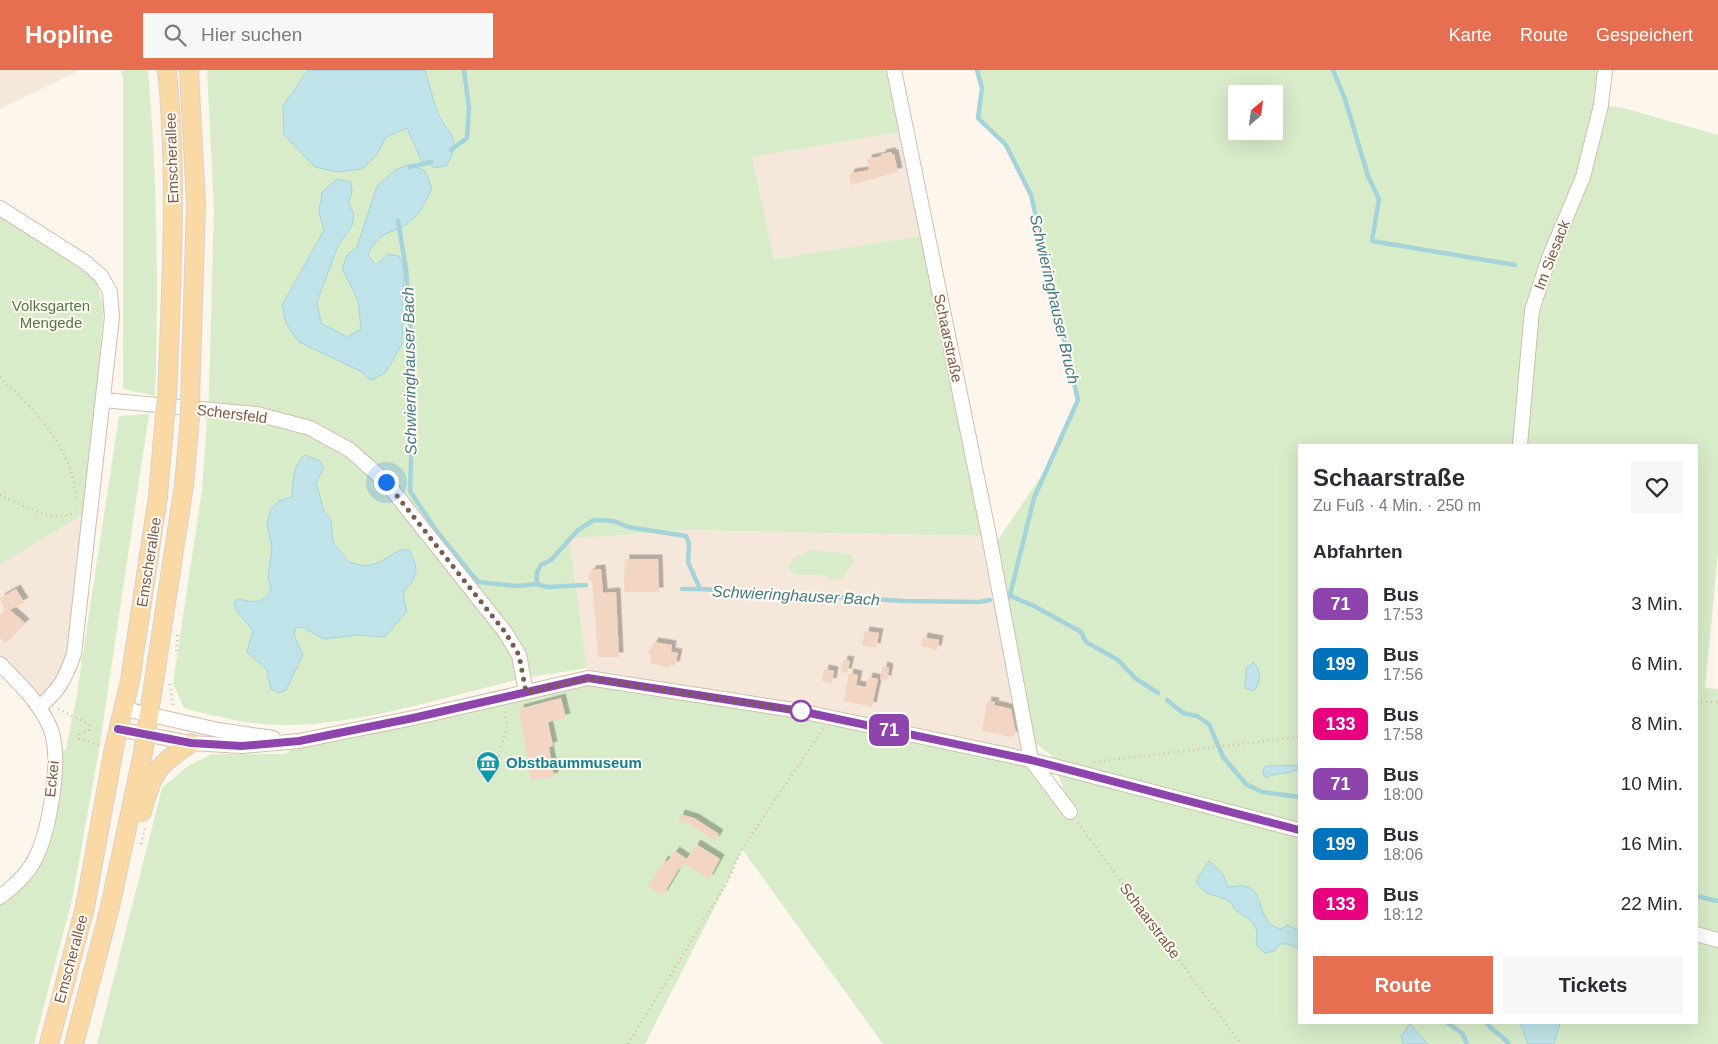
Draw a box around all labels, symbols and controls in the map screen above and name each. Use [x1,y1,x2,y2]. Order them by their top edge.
search box [143,13,493,58]
text: Hopline [25,21,113,48]
icon: search [161,21,189,49]
text: Hier suchen [201,24,302,45]
text: Karte [1449,25,1492,45]
text: Route [1520,25,1568,45]
text: Gespeichert [1596,25,1693,45]
north arrow [1228,85,1282,140]
map controls [1228,85,1283,140]
street label: Emscherallee [161,112,182,204]
water label: Schwieringhauser Bruch [1027,213,1082,386]
street label: Im Siesack [1530,217,1573,292]
water label: Schwieringhauser Bach [400,287,419,455]
street label: Schaarstraße [931,292,966,384]
park label: Volksgarten Mengede [12,297,90,331]
street label: Schersfeld [196,401,268,426]
button: heart [1631,461,1683,513]
text: Schaarstraße [1313,464,1465,491]
your location [374,470,399,495]
text: Zu Fuß · 4 Min. · 250 m [1313,497,1481,514]
street label: Emscherallee [133,516,164,608]
text: Abfahrten [1313,541,1403,562]
water label: Schwieringhauser Bach [712,583,880,608]
text: Bus [1383,584,1419,605]
text: 3 Min. [1631,593,1683,614]
text: 71 [1330,594,1351,614]
text: 17:53 [1383,606,1423,623]
text: Bus [1383,644,1419,665]
text: 6 Min. [1631,653,1683,674]
text: 199 [1325,654,1356,674]
text: 17:56 [1383,666,1423,683]
unlabelled marker [790,700,812,722]
text: Bus [1383,704,1419,725]
text: 8 Min. [1631,713,1683,734]
line badge: 71 [866,714,912,746]
text: 133 [1325,714,1356,734]
text: 71 [879,720,899,740]
text: 17:58 [1383,726,1423,743]
museum icon: Obstbaummuseum [475,750,501,784]
place label: Obstbaummuseum [506,754,642,771]
street label: Eckei [41,760,62,798]
text: Bus [1383,764,1419,785]
text: 10 Min. [1621,773,1683,794]
text: 71 [1330,774,1351,794]
text: 18:00 [1383,786,1423,803]
text: Bus [1383,824,1419,845]
text: 16 Min. [1621,833,1683,854]
text: 199 [1325,834,1356,854]
text: 18:06 [1383,846,1423,863]
street label: Schaarstraße [1117,880,1184,962]
text: Bus [1383,884,1419,905]
text: 22 Min. [1621,893,1683,914]
text: 133 [1325,894,1356,914]
text: 18:12 [1383,906,1423,923]
street label: Emscherallee [51,913,90,1005]
button: Route [1313,956,1493,1014]
button: Tickets [1503,956,1683,1014]

